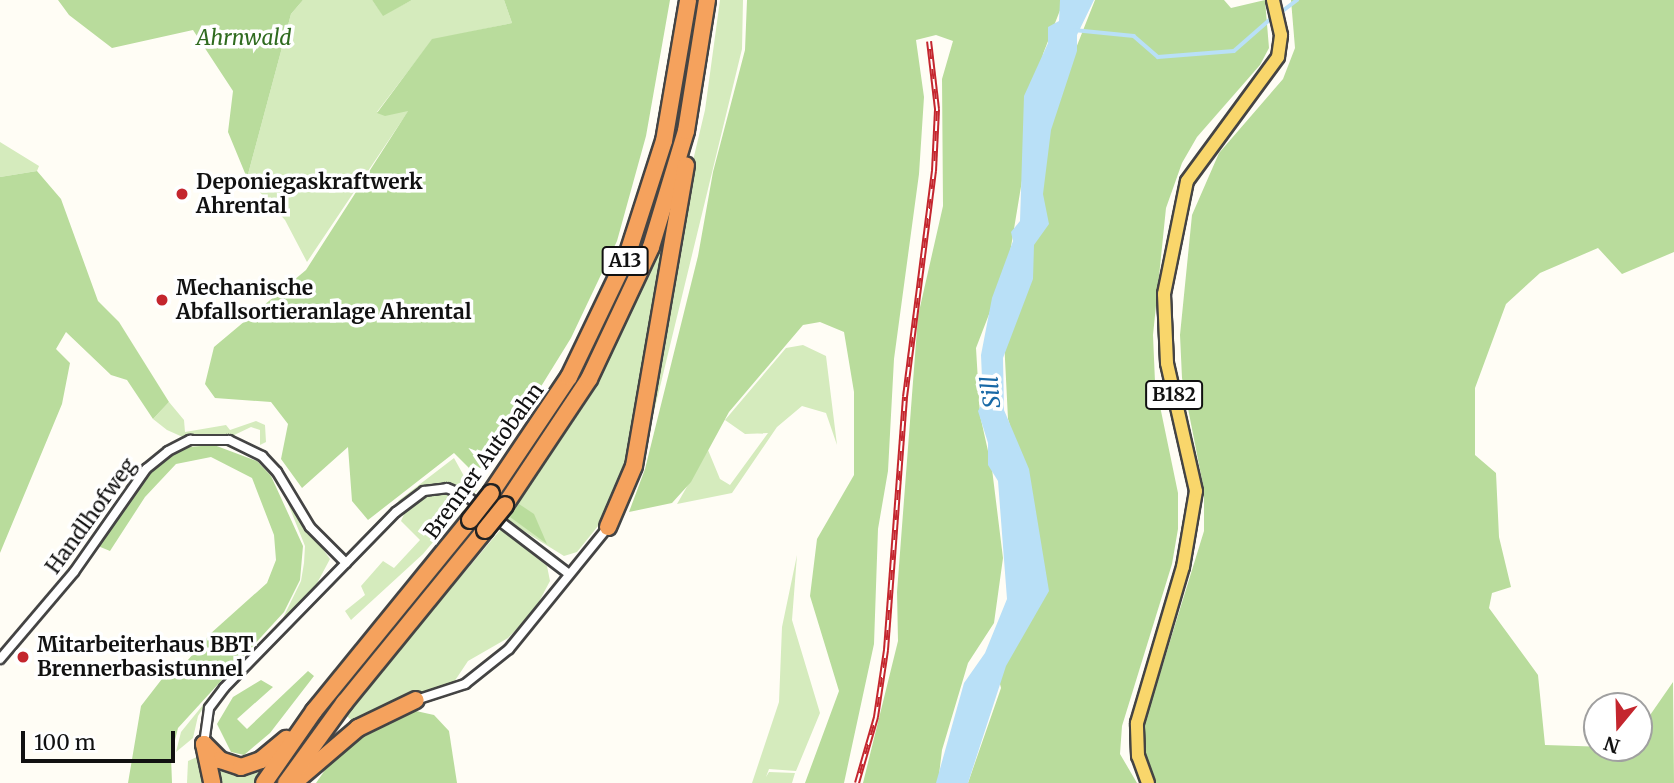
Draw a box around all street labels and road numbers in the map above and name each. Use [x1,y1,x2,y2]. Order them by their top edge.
road number: A13 [600,246,650,276]
street label: Brenner Autobahn [419,378,549,544]
road number: B182 [1144,380,1204,410]
street label: Handlhofweg [41,453,141,579]

